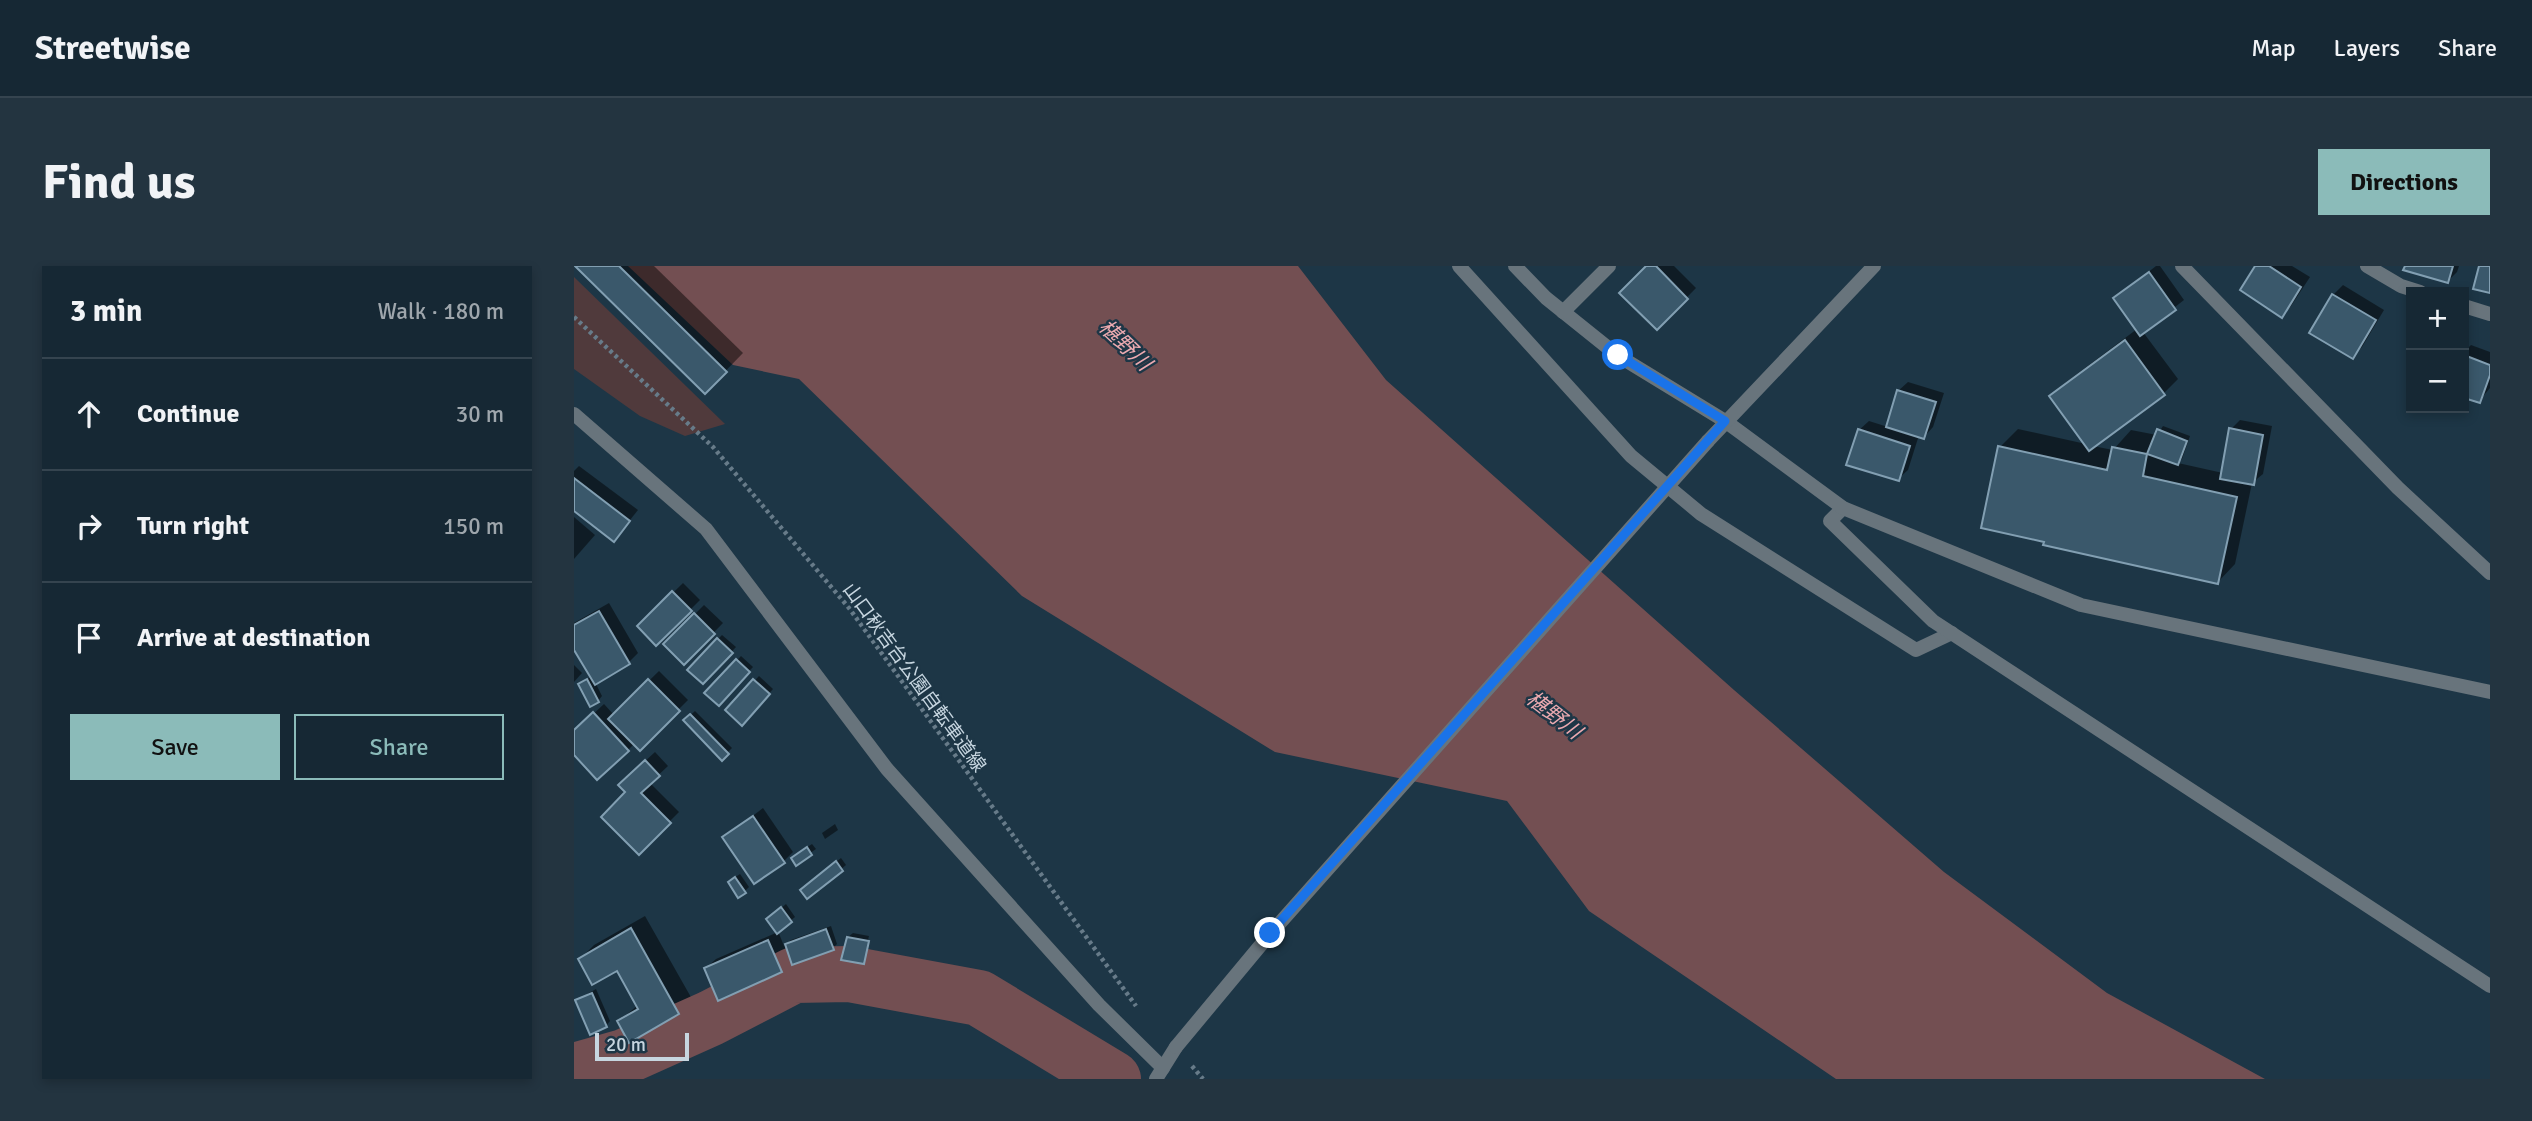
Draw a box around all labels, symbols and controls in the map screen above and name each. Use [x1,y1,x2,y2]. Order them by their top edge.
text: Streetwise [35,28,191,69]
text: Map [2251,33,2296,63]
text: Layers [2334,33,2400,63]
text: Share [2438,33,2497,63]
button: Directions [2318,149,2490,215]
text: Find us [42,152,195,212]
map controls [2406,287,2469,413]
button: + [2406,287,2469,350]
text: 3 min [70,293,142,330]
text: Walk · 180 m [378,297,504,326]
water label: 椹野川 [1093,314,1158,378]
route start [1602,339,1633,370]
button: − [2406,350,2469,413]
icon: ahead [70,395,108,433]
text: Continue [137,398,239,430]
text: 30 m [456,400,504,429]
icon: right [70,507,108,545]
text: Turn right [137,510,249,542]
text: 150 m [443,512,504,541]
street label: 山口秋吉台公園自転車道線 [837,578,991,777]
icon: arrive [70,619,108,657]
text: Arrive at destination [137,622,370,654]
water label: 椹野川 [1521,685,1588,746]
button: Save [70,714,280,780]
button: Share [294,714,504,780]
route end [1254,917,1285,948]
scale bar [595,1030,690,1062]
text: 20 m [606,1033,646,1057]

